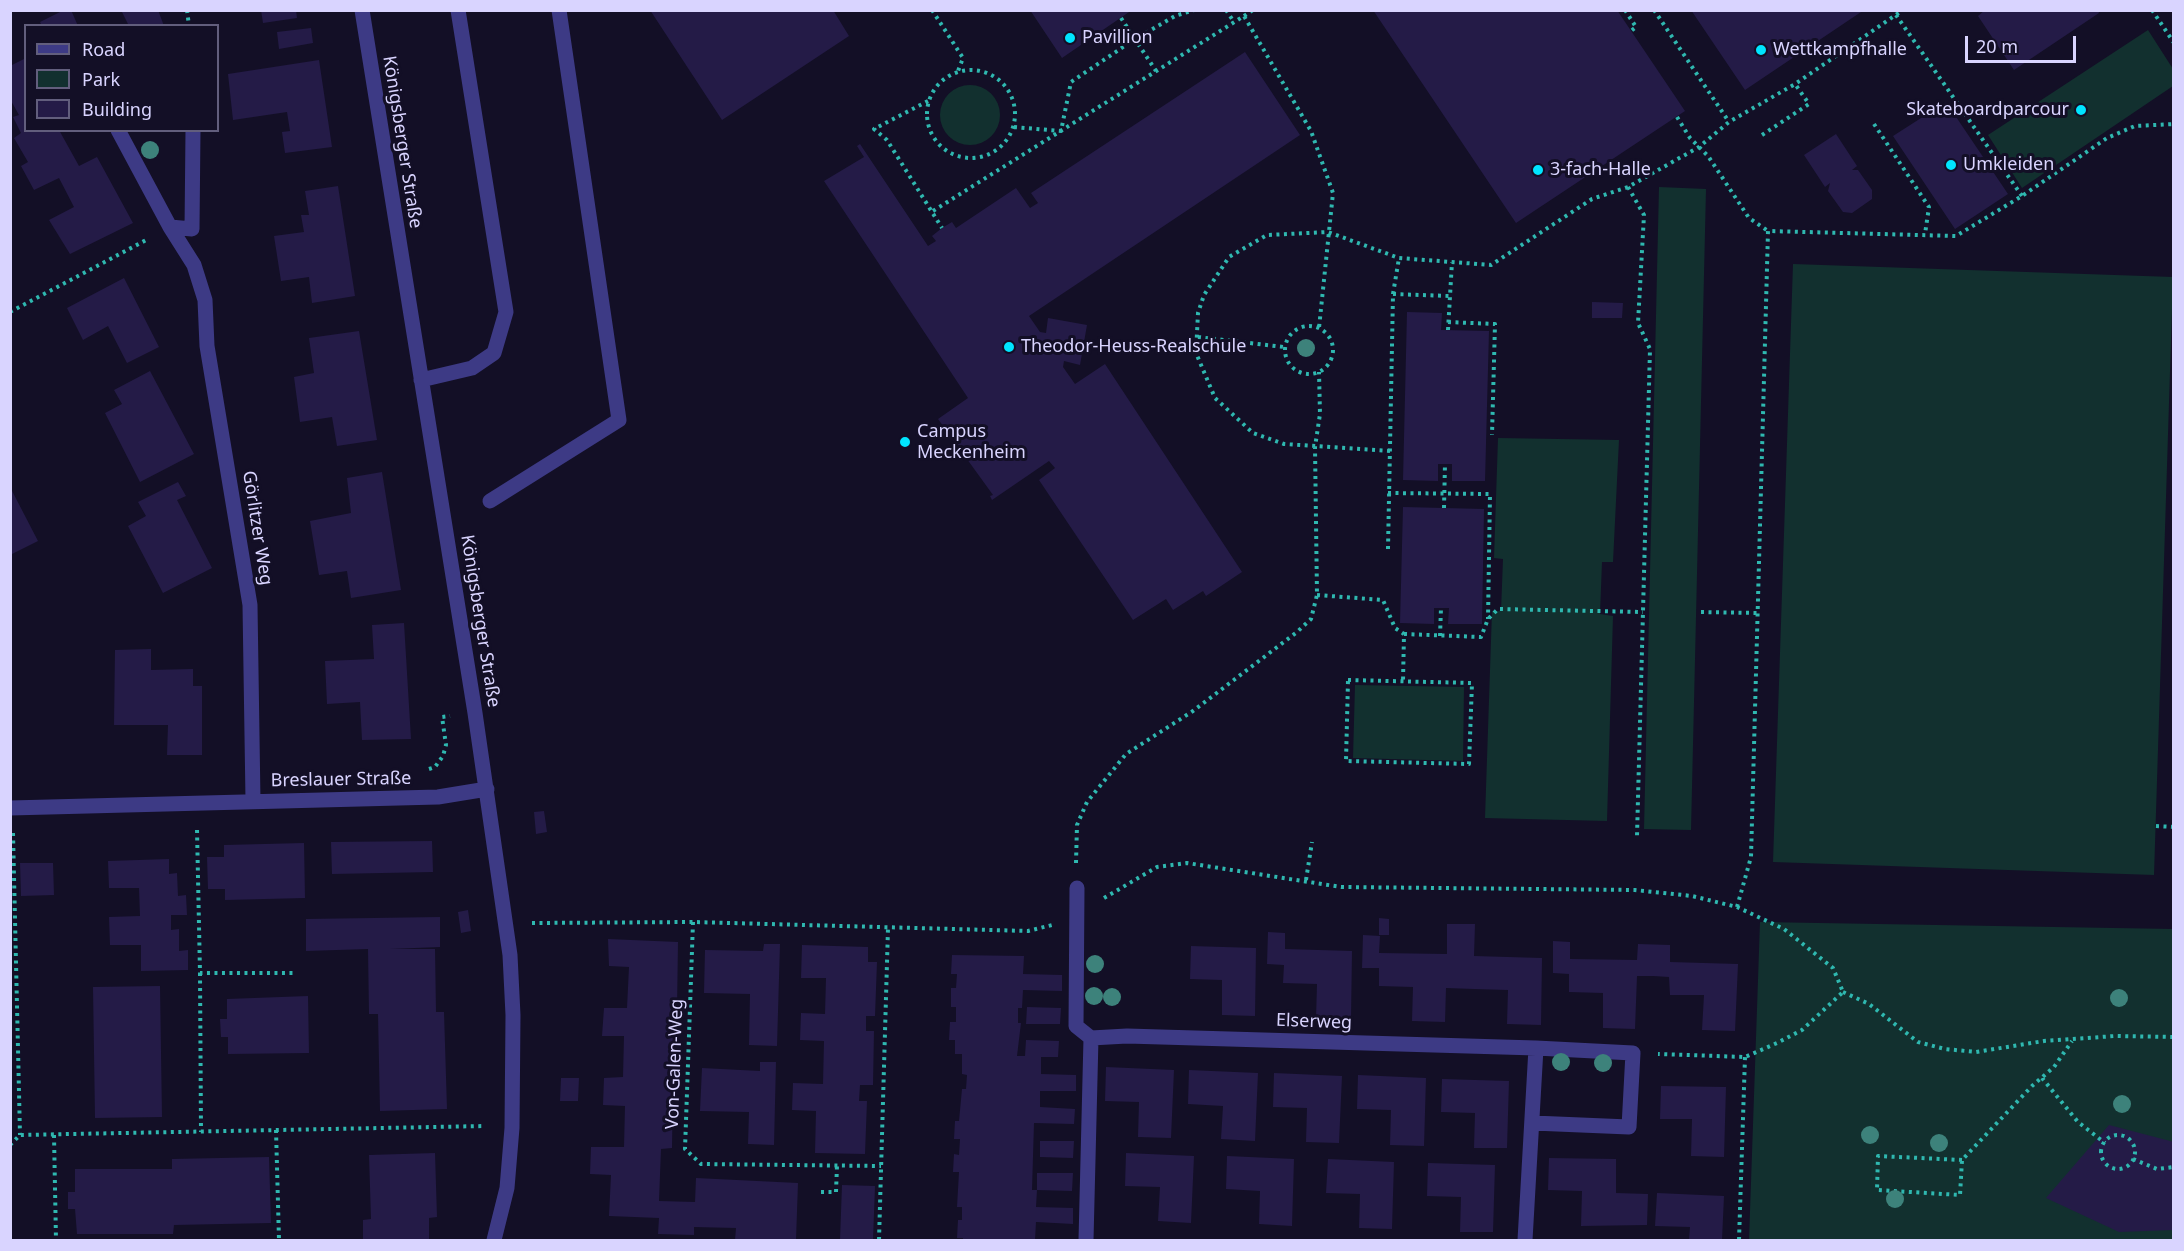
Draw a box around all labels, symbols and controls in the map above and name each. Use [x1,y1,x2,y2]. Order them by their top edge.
legend [24,24,219,132]
scale bar [1968,24,2079,62]
place label: Pavillion [1082,27,1153,49]
marker: Pavillion [1063,31,1077,45]
text: 20 m [1976,34,2018,58]
text: Road [82,37,125,61]
place label: Wettkampfhalle [1773,39,1907,61]
marker: Wettkampfhalle [1754,43,1768,57]
street label: Königsberger Straße [378,54,426,230]
text: Park [82,67,120,91]
text: Building [82,97,152,121]
place label: Skateboardparcour [1906,99,2069,121]
marker: Skateboardparcour [2074,103,2088,117]
place label: Umkleiden [1963,154,2054,176]
marker: Umkleiden [1944,158,1958,172]
place label: 3-fach-Halle [1550,159,1651,181]
marker: 3-fach-Halle [1531,163,1545,177]
place label: Theodor-Heuss-Realschule [1021,336,1246,358]
marker: Theodor-Heuss-Realschule [1002,340,1016,354]
place label: Campus Meckenheim [917,421,1026,464]
marker: Campus Meckenheim [898,435,912,449]
street label: Görlitzer Weg [237,469,277,587]
street label: Königsberger Straße [456,533,504,709]
street label: Breslauer Straße [270,768,412,792]
street label: Von-Galen-Weg [662,998,688,1130]
street label: Elserweg [1276,1010,1352,1034]

